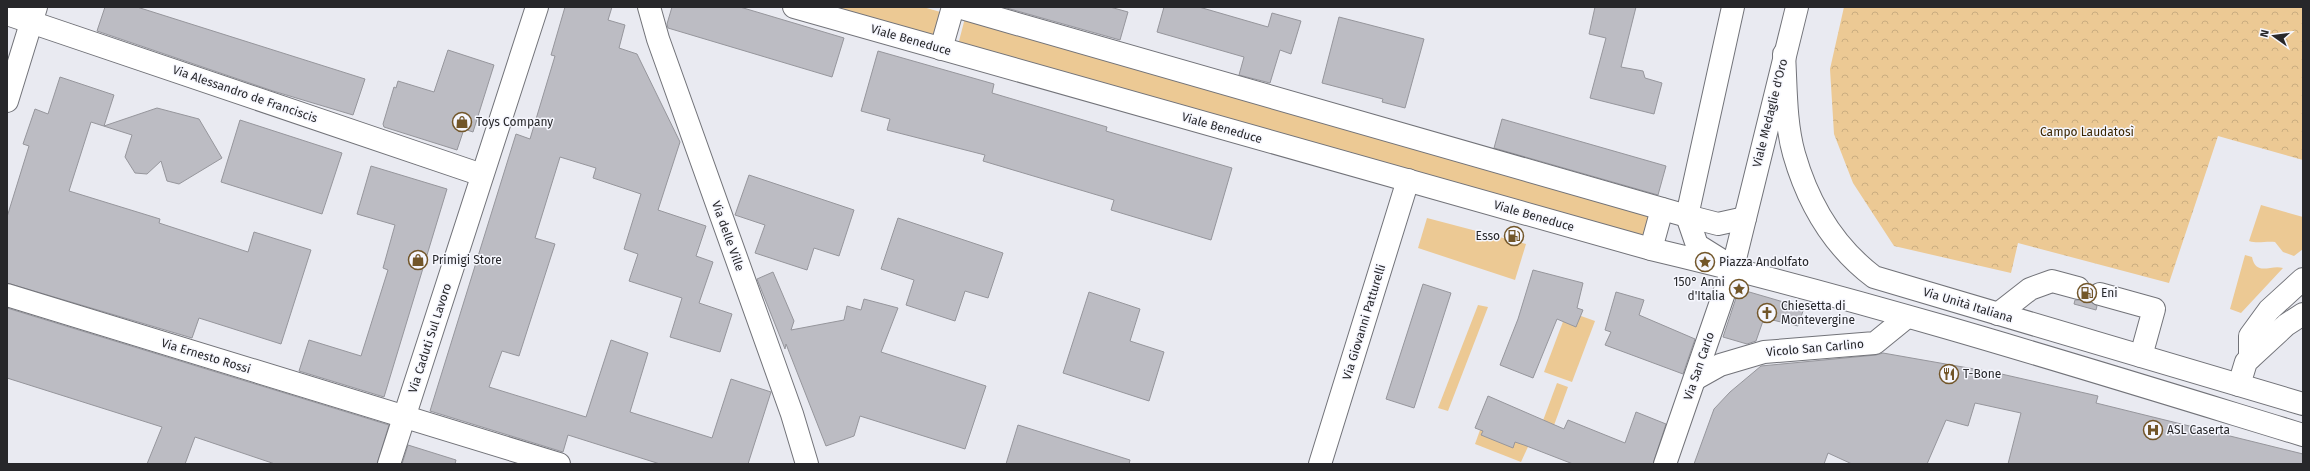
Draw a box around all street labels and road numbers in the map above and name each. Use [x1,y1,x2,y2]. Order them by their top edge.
street label: Viale Beneduce [869,22,953,58]
street label: Viale Medaglie d'Oro [1750,57,1790,169]
street label: Via Alessandro de Franciscis [171,63,320,126]
street label: Viale Beneduce [1180,110,1264,146]
street label: Viale Beneduce [1492,198,1576,234]
street label: Via delle Ville [709,199,747,273]
street label: Via Giovanni Patturelli [1340,262,1388,382]
street label: Via Caduti Sul Lavoro [406,281,454,395]
street label: Via Unità Italiana [1921,285,2015,325]
street label: Via San Carlo [1681,330,1717,402]
street label: Via Ernesto Rossi [160,336,252,376]
street label: Vicolo San Carlino [1765,337,1865,359]

